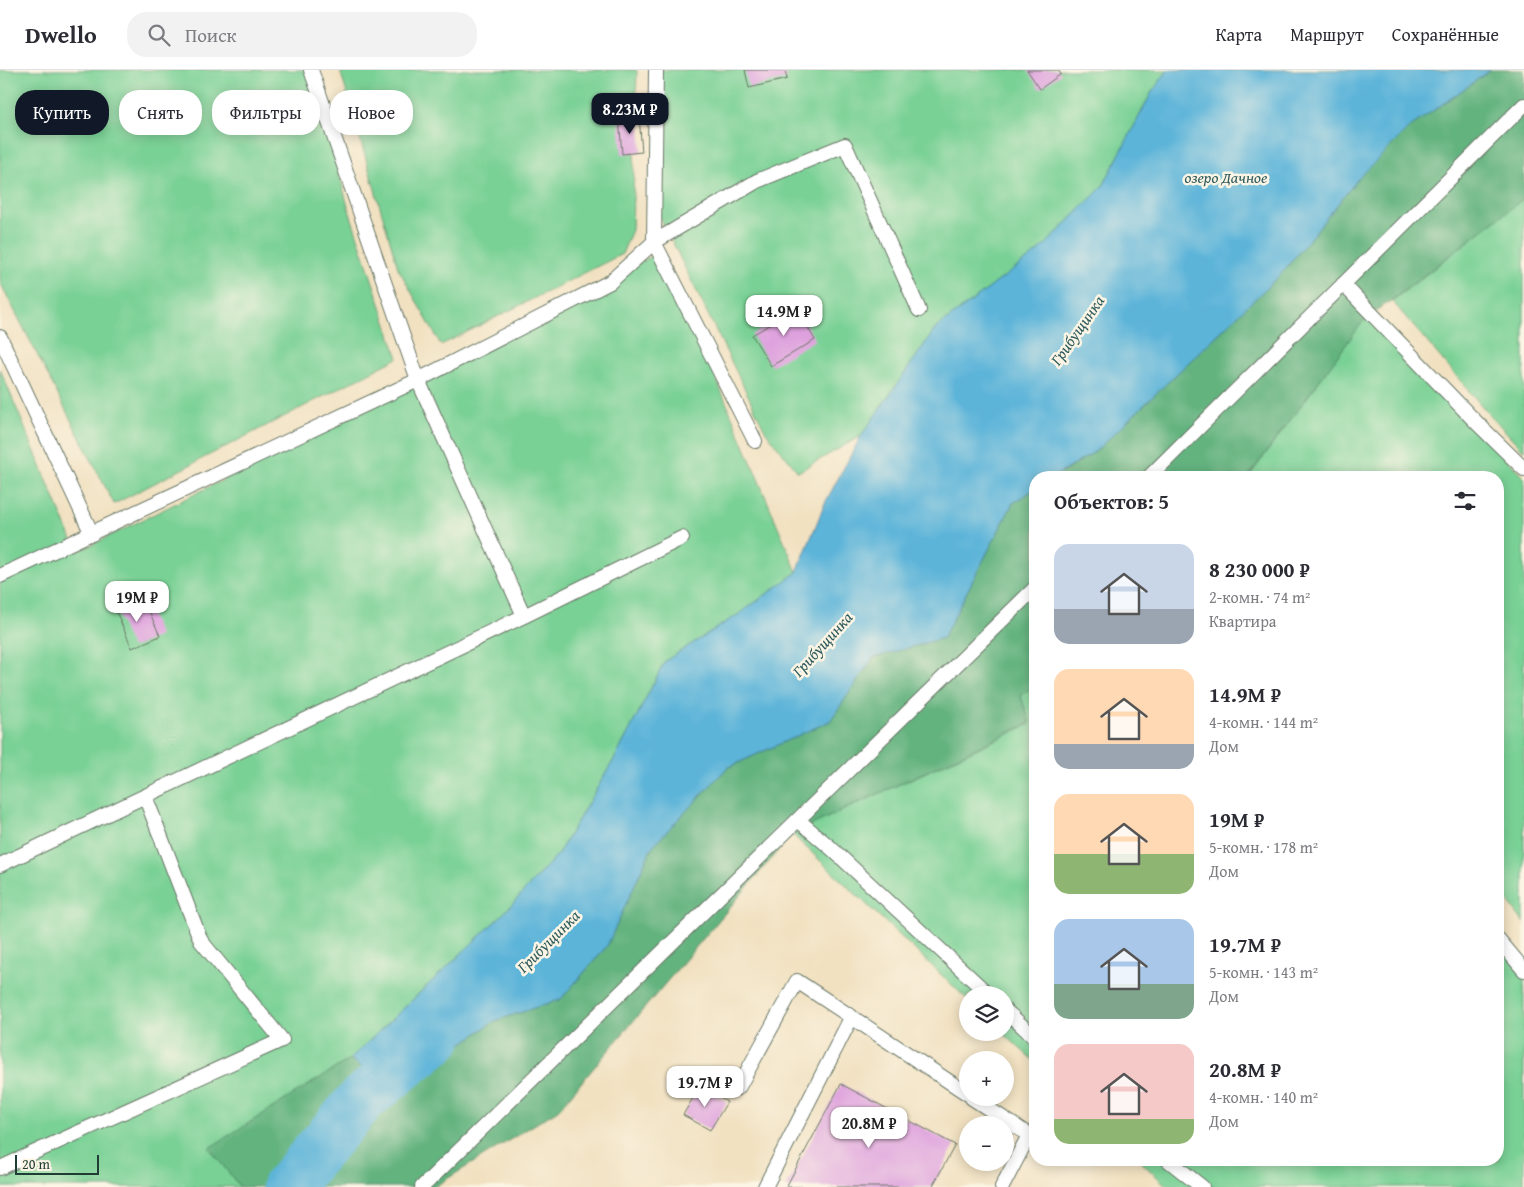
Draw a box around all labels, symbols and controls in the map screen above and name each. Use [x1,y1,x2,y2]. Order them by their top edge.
search box [127,12,477,57]
text: Dwello [25,17,97,52]
icon: search [145,21,173,49]
text: Поиск [185,21,237,49]
text: Карта [1216,21,1262,48]
text: Маршрут [1290,21,1364,48]
text: Сохранённые [1392,21,1499,48]
chip: Купить [15,90,109,135]
chip: Снять [119,90,202,135]
chip: Фильтры [212,90,320,135]
chip: Новое [330,90,413,135]
pin: 8.23M ₽ [584,92,676,135]
text: 8.23M ₽ [603,97,657,121]
water label: озеро Дачное [1185,165,1268,189]
water label: Грибущинка [1044,290,1110,371]
pin: 14.9M ₽ [738,294,830,337]
text: 14.9M ₽ [757,299,811,323]
text: Объектов: 5 [1054,486,1169,517]
icon: filters [1451,487,1479,515]
text: 8 230 000 ₽ [1209,554,1310,585]
icon: home [1094,564,1154,624]
pin: 19M ₽ [102,580,172,623]
text: 19M ₽ [116,585,158,609]
text: 2-комн. · 74 m² [1209,585,1310,609]
water label: Грибущинка [785,606,858,683]
text: Квартира [1209,609,1276,633]
text: 14.9M ₽ [1209,679,1281,710]
icon: home [1094,689,1154,749]
text: 4-комн. · 144 m² [1209,710,1318,734]
text: Дом [1209,734,1239,758]
text: 19M ₽ [1209,804,1264,835]
icon: home [1094,814,1154,874]
text: 5-комн. · 178 m² [1209,835,1318,859]
text: Дом [1209,859,1239,883]
water label: Грибущинка [510,904,585,979]
text: 19.7M ₽ [1209,929,1281,960]
icon: home [1094,939,1154,999]
text: 5-комн. · 143 m² [1209,960,1318,984]
text: Дом [1209,984,1239,1008]
map controls [959,986,1014,1171]
button: layers [959,986,1014,1041]
button: + [959,1051,1014,1106]
text: 20.8M ₽ [1209,1054,1281,1085]
icon: home [1094,1064,1154,1124]
pin: 19.7M ₽ [659,1066,751,1108]
text: 19.7M ₽ [678,1070,732,1094]
text: 4-комн. · 140 m² [1209,1085,1318,1109]
pin: 20.8M ₽ [823,1106,915,1149]
text: Дом [1209,1109,1239,1133]
text: 20.8M ₽ [842,1111,896,1135]
button: − [959,1116,1014,1171]
scale bar [15,1152,99,1175]
text: 20 m [22,1154,50,1174]

